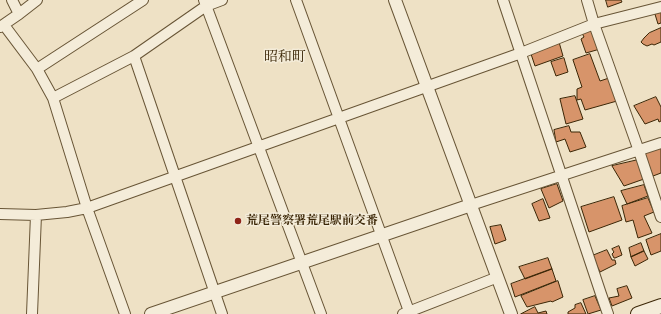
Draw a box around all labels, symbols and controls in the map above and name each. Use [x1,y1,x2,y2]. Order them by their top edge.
district label: 昭和町 [264,50,306,66]
place label: 荒尾警察署荒尾駅前交番 [246,214,378,228]
marker: 荒尾警察署荒尾駅前交番 [233,216,243,226]

